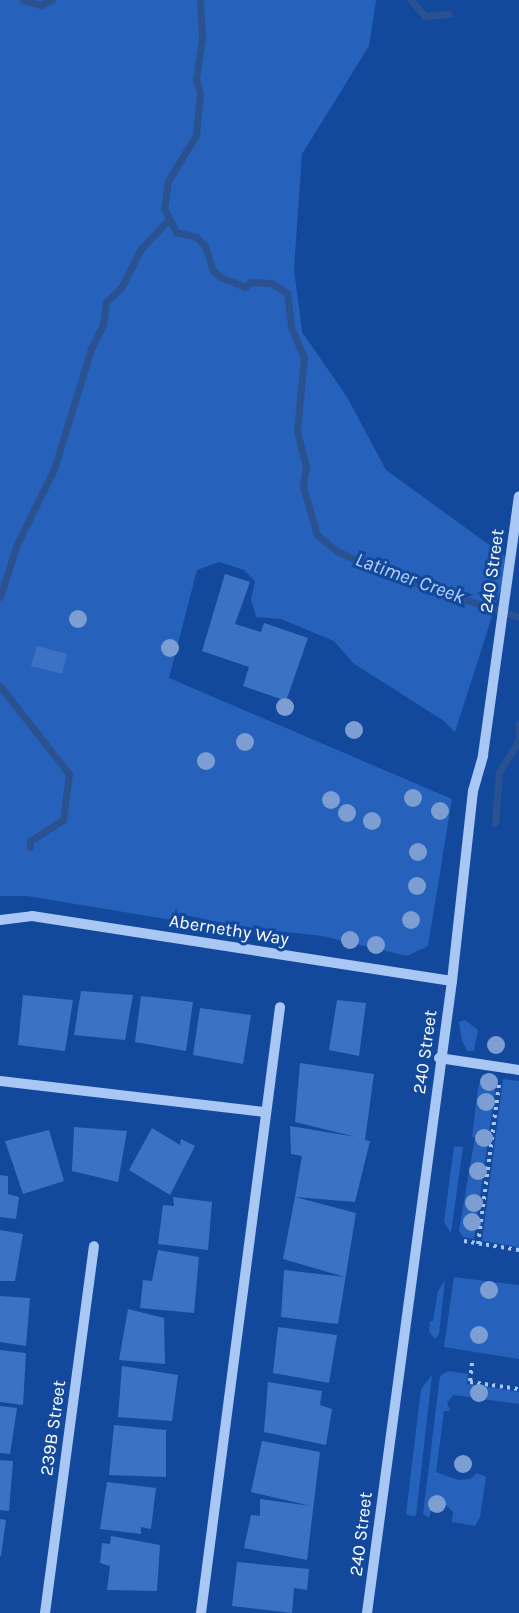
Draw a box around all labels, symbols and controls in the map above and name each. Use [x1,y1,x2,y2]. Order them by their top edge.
street label: 240 Street [475,527,509,615]
water label: Latimer Creek [352,547,468,609]
street label: Abernethy Way [168,910,290,950]
street label: 240 Street [408,1008,442,1096]
street label: 239B Street [36,1379,70,1477]
street label: 240 Street [345,1491,377,1577]

